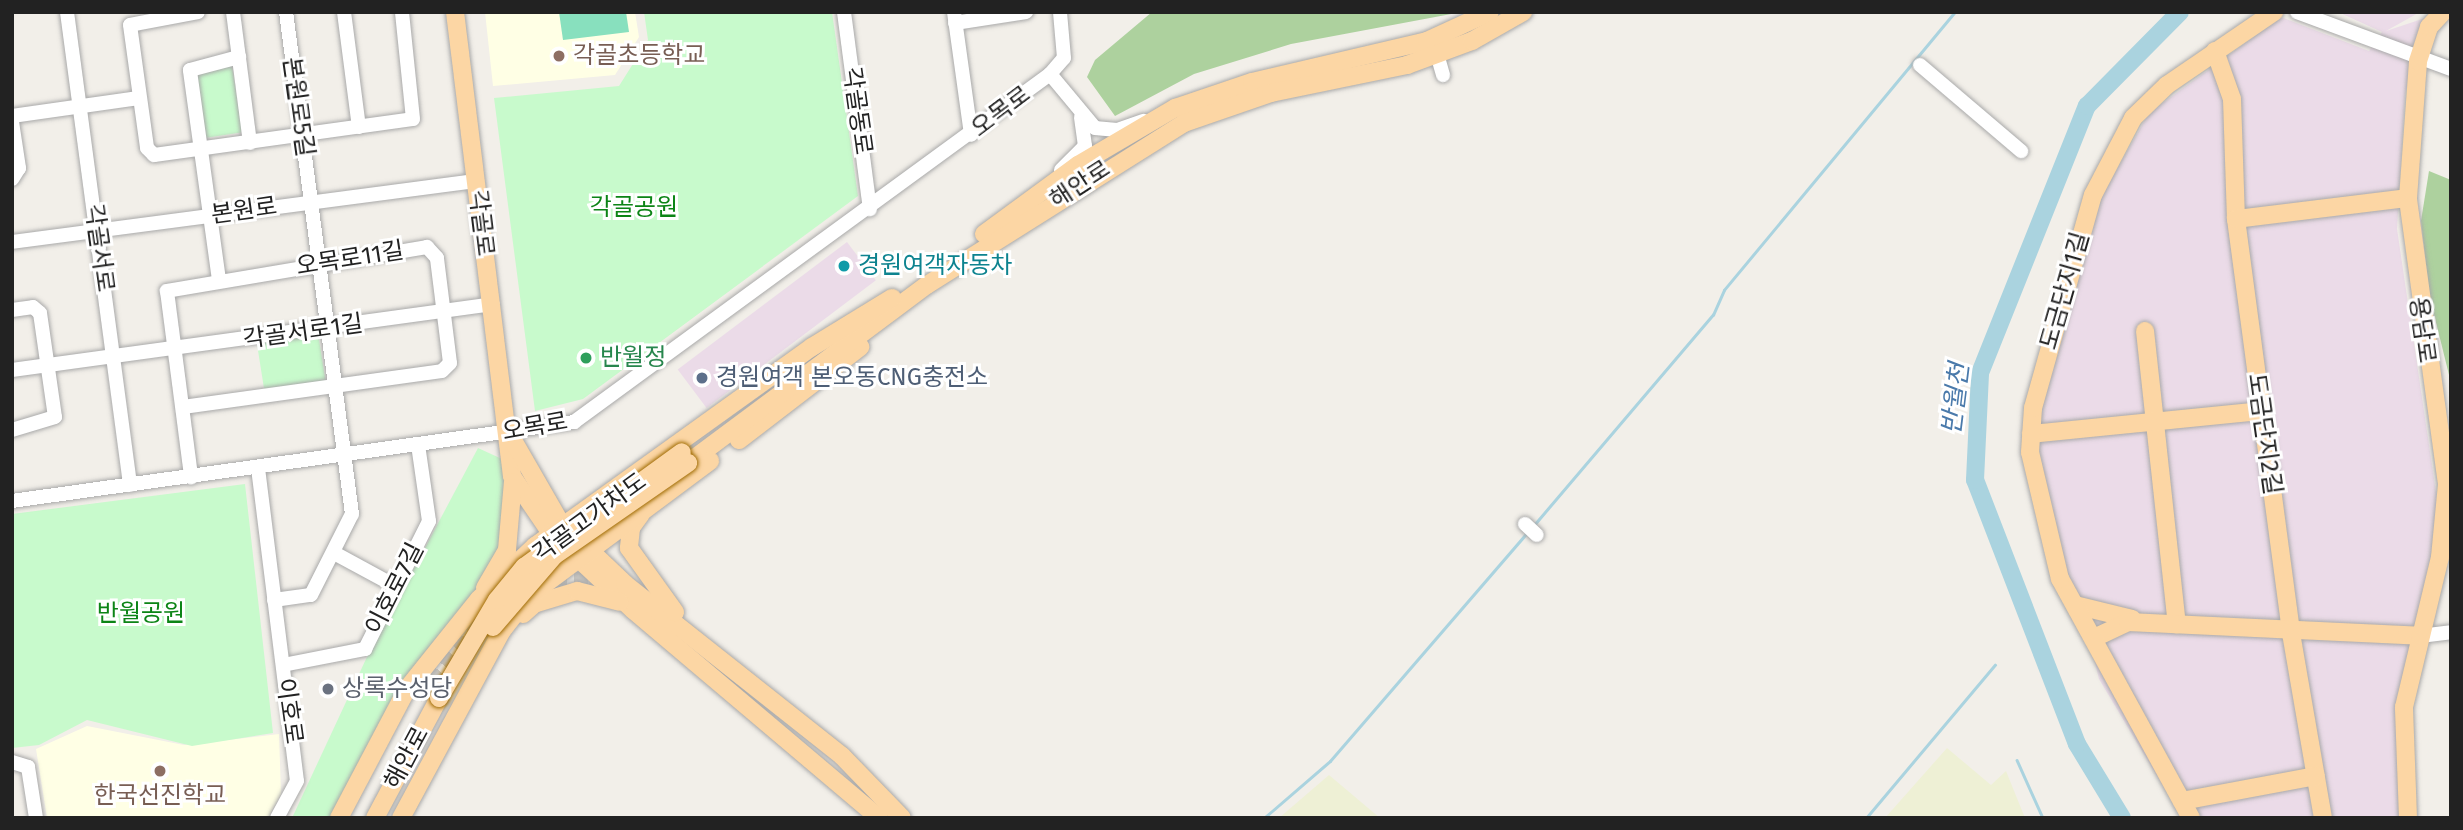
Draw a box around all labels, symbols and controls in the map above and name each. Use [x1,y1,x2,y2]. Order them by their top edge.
place label: 각골초등학교 [573,42,705,70]
marker: 각골초등학교 [551,48,567,64]
street label: 본원로5길 [277,55,319,159]
street label: 각골동로 [837,65,877,157]
street label: 오목로 [966,81,1036,143]
street label: 해안로 [1044,155,1116,215]
street label: 각골로 [463,188,499,258]
street label: 본원로 [209,192,279,230]
park label: 각골공원 [590,194,678,222]
street label: 각골서로 [79,202,119,294]
street label: 도금단지1길 [2035,229,2095,353]
street label: 오목로11길 [294,236,406,282]
place label: 경원여객자동차 [858,252,1013,280]
marker: 경원여객자동차 [836,258,852,274]
street label: 용담로 [2403,295,2441,365]
street label: 각골서로1길 [241,309,365,355]
place label: 반월정 [600,344,666,372]
marker: 반월정 [578,350,594,366]
water label: 반월천 [1936,361,1976,437]
place label: 경원여객 본오동CNG충전소 [716,364,988,392]
marker: 경원여객 본오동CNG충전소 [694,370,710,386]
street label: 도금단지2길 [2241,371,2287,497]
street label: 오목로 [500,407,570,447]
street label: 각골고가차도 [528,467,652,569]
street label: 이호로7길 [360,538,430,640]
park label: 반월공원 [97,600,185,628]
place label: 상록수성당 [342,675,452,703]
street label: 이호로 [270,676,308,746]
marker: 상록수성당 [320,681,336,697]
street label: 해안로 [379,722,435,794]
marker: 한국선진학교 [152,763,168,779]
place label: 한국선진학교 [94,782,226,810]

